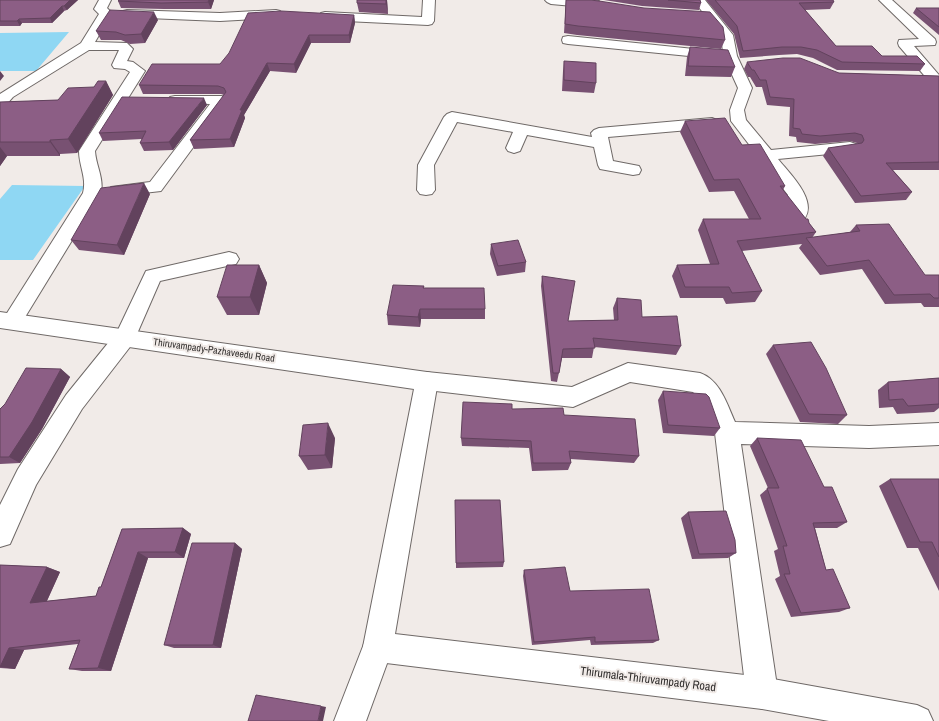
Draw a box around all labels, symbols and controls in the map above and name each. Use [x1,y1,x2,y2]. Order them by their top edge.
street label: Thiruvampady-Pazhaveedu Road [152,335,276,365]
street label: Thirumala-Thiruvampady Road [579,663,717,695]

